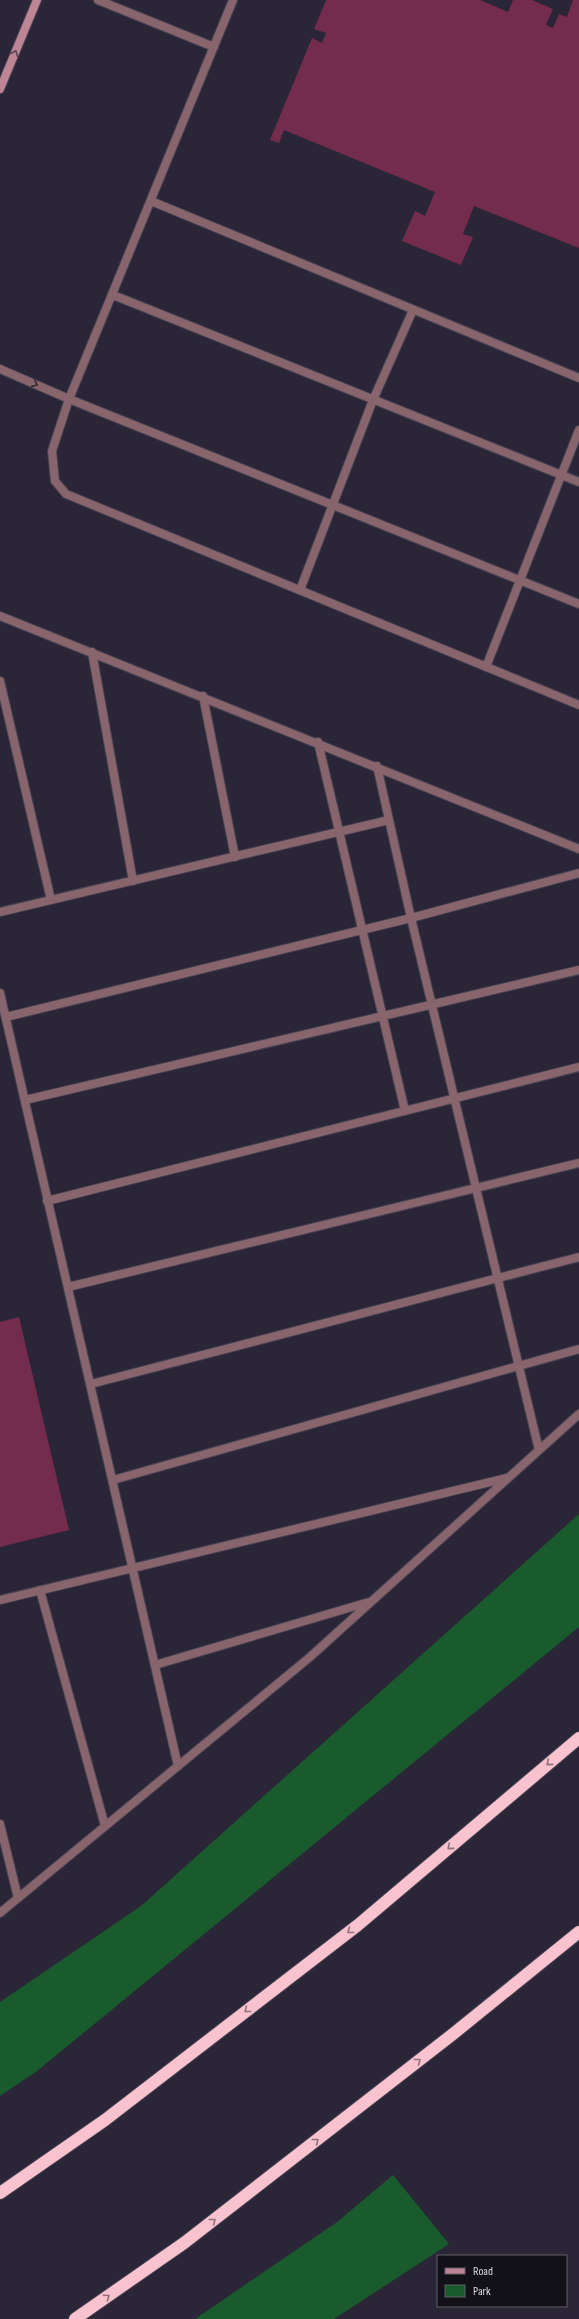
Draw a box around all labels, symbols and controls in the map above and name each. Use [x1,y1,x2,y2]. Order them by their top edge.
one-way arrow [10,49,18,57]
one-way arrow [30,379,38,387]
one-way arrow [547,1759,554,1766]
one-way arrow [447,1842,454,1849]
one-way arrow [348,1926,355,1933]
one-way arrow [245,2005,252,2012]
one-way arrow [414,2059,421,2066]
one-way arrow [311,2139,318,2146]
one-way arrow [208,2219,215,2226]
legend [437,2255,567,2307]
text: Road [473,2264,493,2279]
text: Park [473,2284,491,2299]
one-way arrow [103,2295,110,2302]

